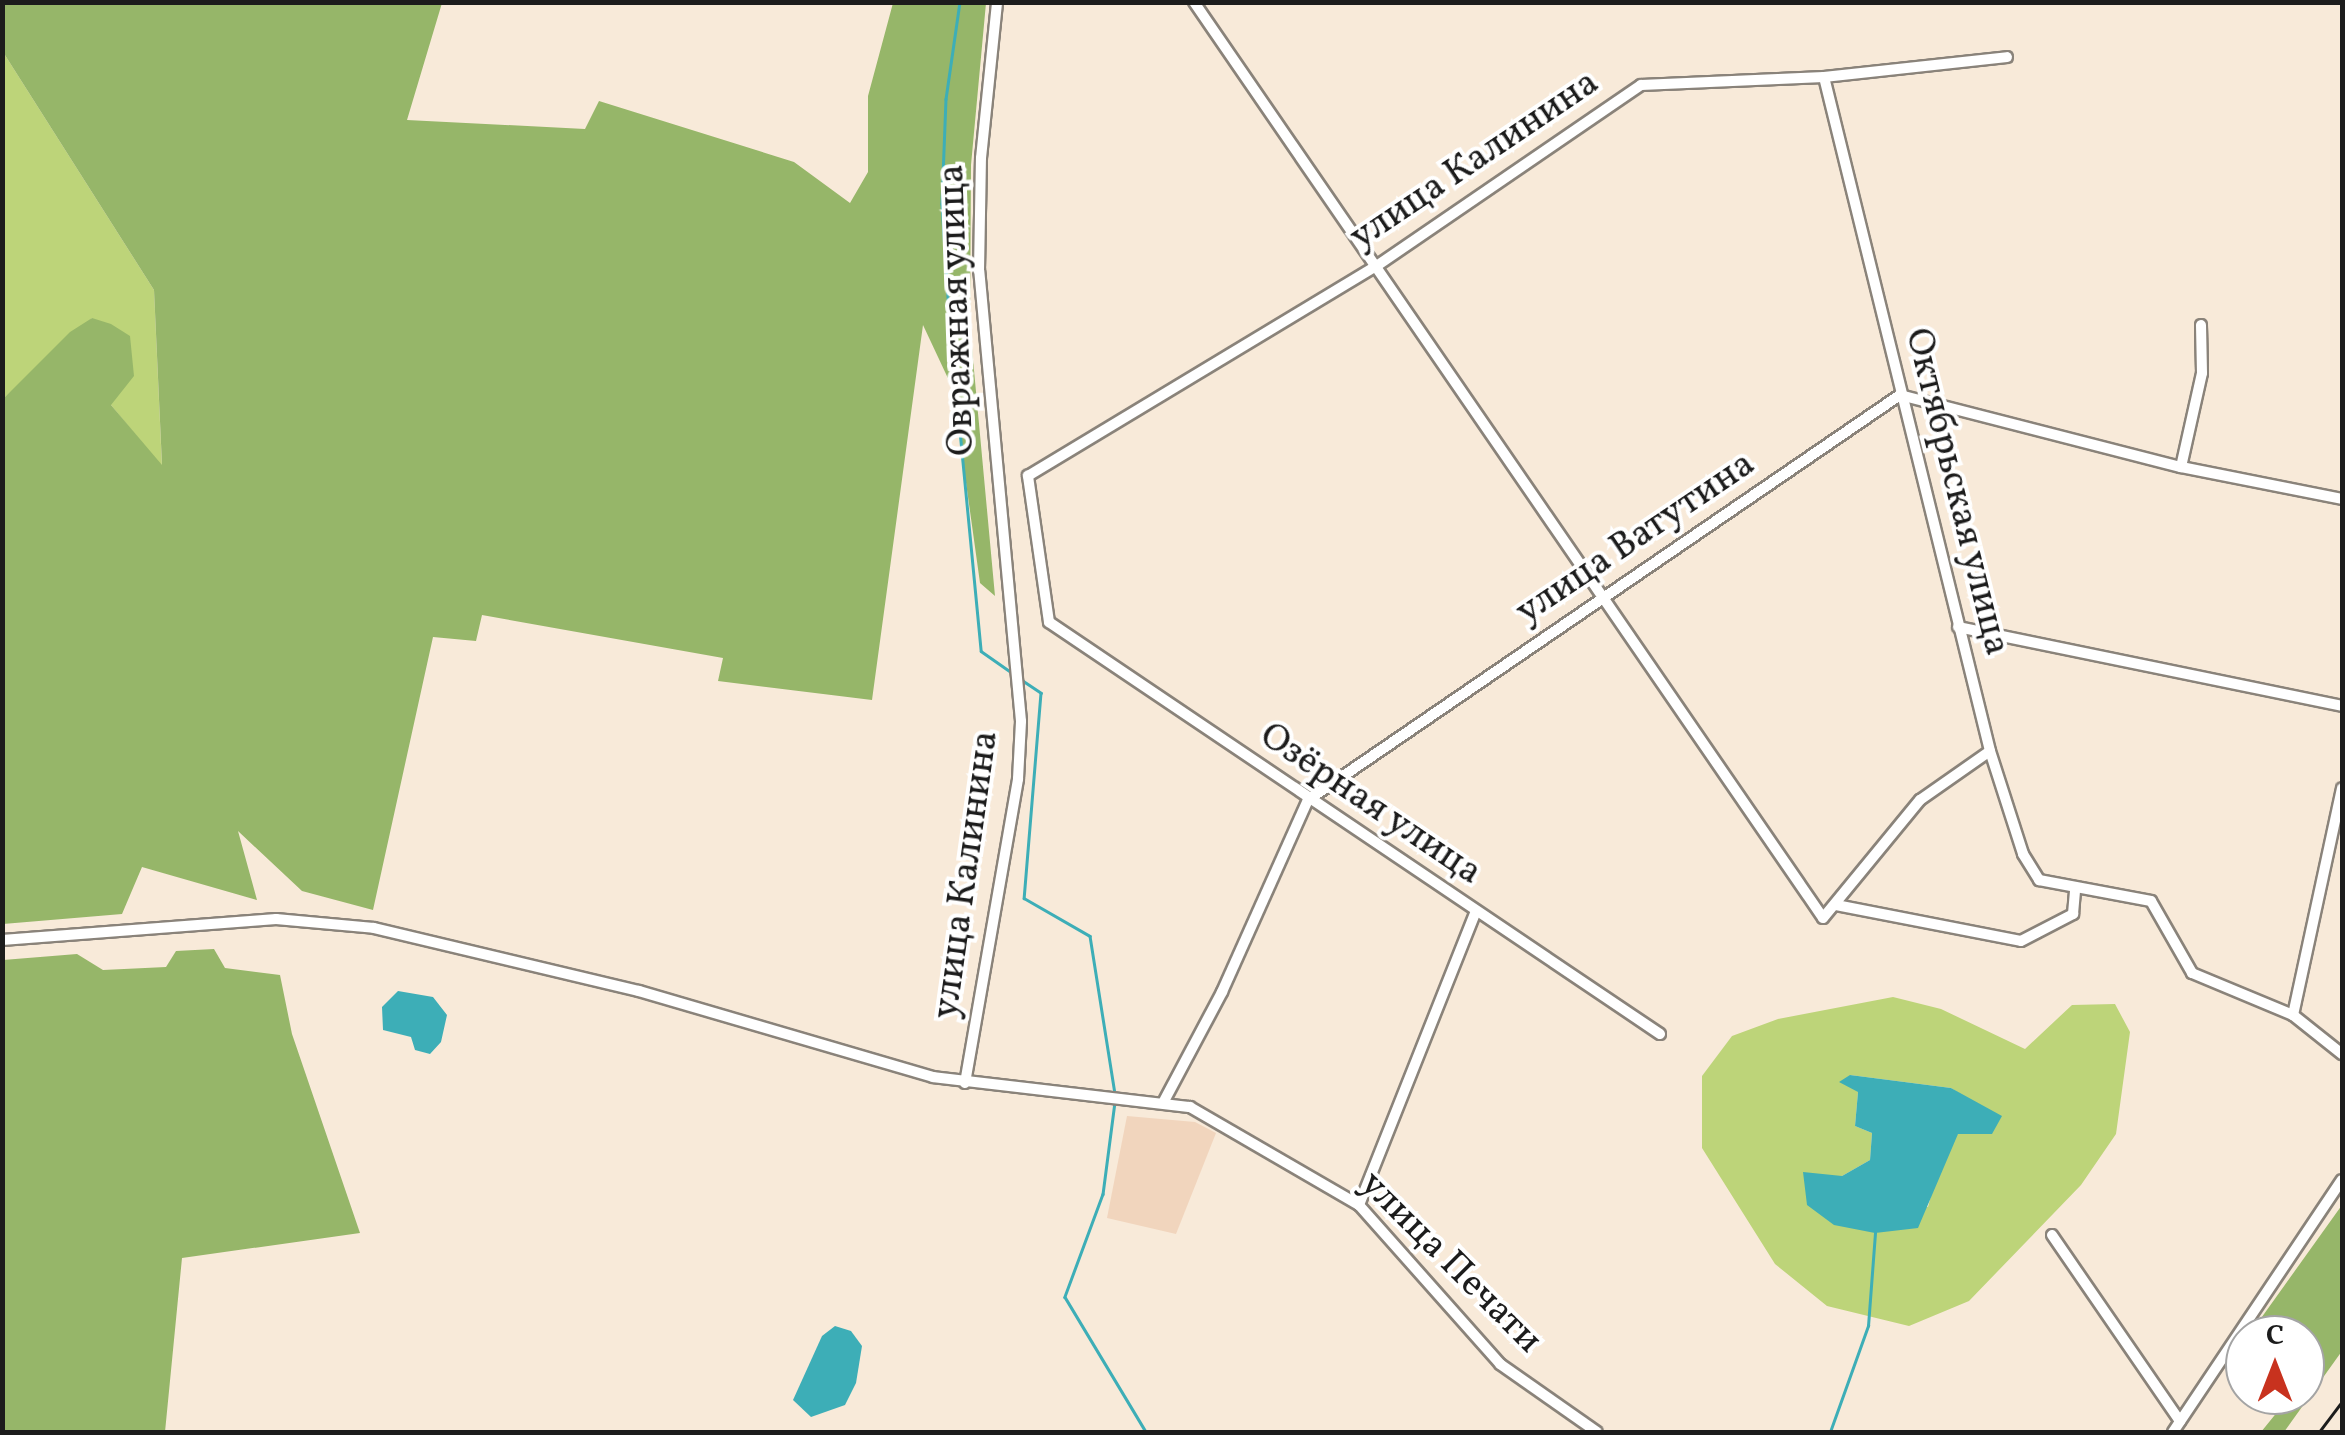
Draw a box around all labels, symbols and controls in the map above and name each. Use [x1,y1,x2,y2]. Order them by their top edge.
street label: улица Калинина [1342,61,1608,261]
street label: Овражная улица [930,163,986,457]
street label: Октябрьская улица [1893,323,2019,661]
street label: улица Ватутина [1508,442,1764,636]
street label: Озёрная улица [1250,714,1490,896]
street label: улица Калинина [924,728,1010,1022]
street label: улица Печати [1349,1162,1551,1364]
north arrow [2225,1315,2325,1415]
text: С [2266,1317,2284,1356]

